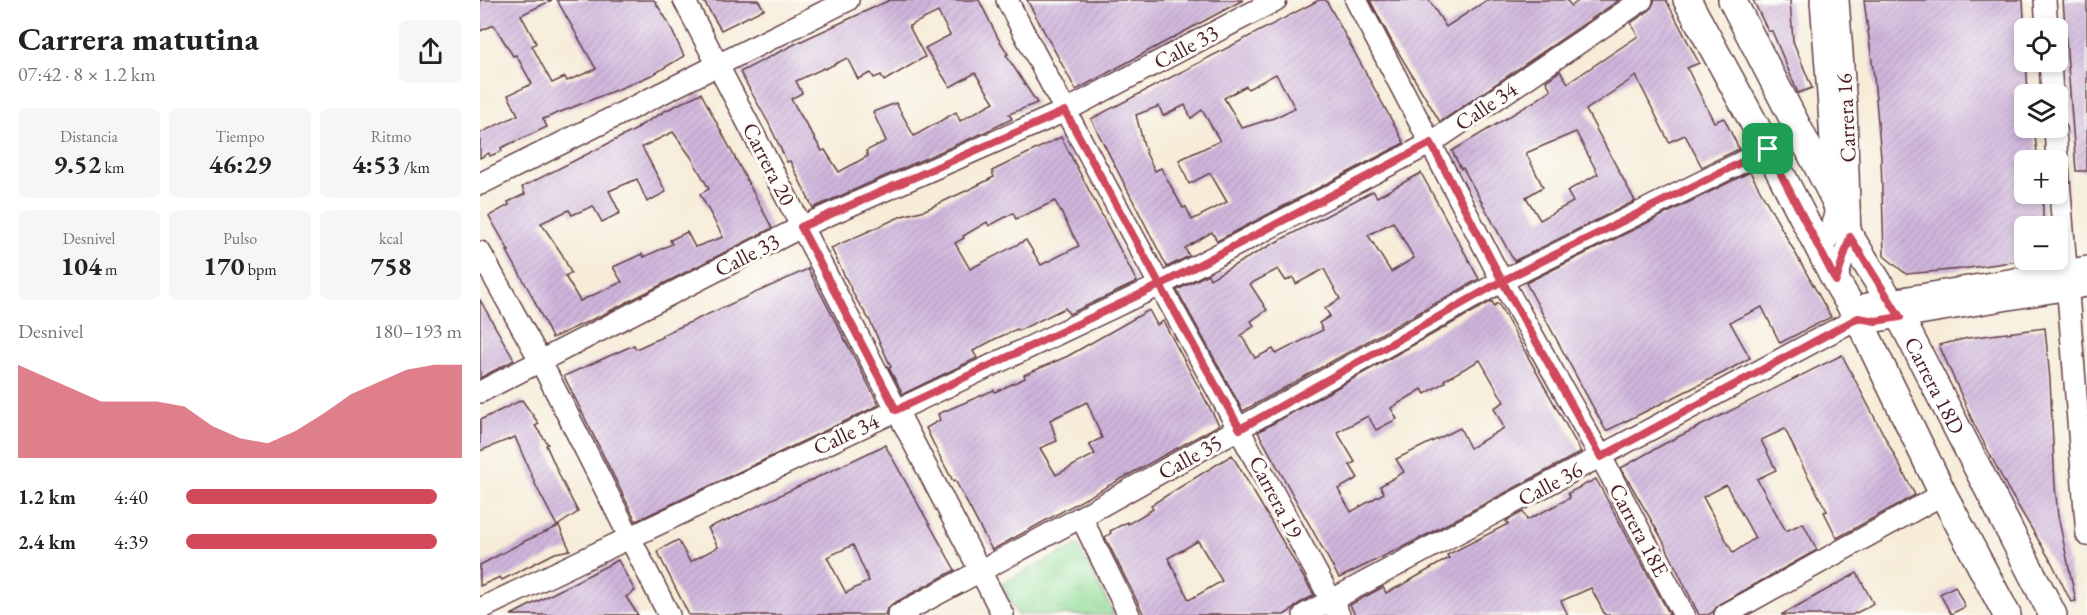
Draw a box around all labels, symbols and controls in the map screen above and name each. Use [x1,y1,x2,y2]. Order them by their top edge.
text: Carrera matutina [18,17,259,60]
street label: Calle 33 [1149,18,1223,76]
map controls [2014,18,2068,270]
button: locate [2014,18,2068,72]
button: share [399,20,462,83]
text: 07:42 · 8 × 1.2 km [18,61,156,87]
street label: Carrera 16 [1829,72,1863,163]
street label: Calle 34 [1449,74,1523,137]
button: layers [2014,84,2068,138]
street label: Carrera 20 [736,118,802,211]
pin [1742,123,1793,174]
text: Distancia [60,126,118,147]
text: Tiempo [215,126,265,147]
text: Ritmo [371,126,411,147]
icon: arrive [1751,132,1784,165]
text: 9.52 [54,147,101,181]
text: 46:29 [209,147,271,181]
text: 4:53 [352,147,401,181]
button: + [2014,150,2068,204]
text: km [101,157,124,178]
text: /km [401,157,430,178]
button: − [2014,216,2068,270]
street label: Calle 33 [710,226,784,284]
text: Desnivel [63,228,115,249]
text: Pulso [223,228,257,249]
text: kcal [379,228,403,249]
text: 104 [61,249,102,283]
text: 170 [203,249,245,283]
text: 758 [370,249,412,283]
text: m [102,259,117,280]
text: bpm [245,259,277,280]
text: Desnivel [18,318,84,344]
text: 180–193 m [374,318,462,344]
street label: Carrera 18D [1898,332,1972,439]
street label: Calle 34 [809,406,884,462]
street label: Calle 35 [1153,428,1227,486]
street label: Carrera 19 [1242,451,1310,544]
street label: Calle 36 [1513,455,1588,513]
street label: Carrera 18E [1602,478,1676,582]
text: 1.2 km [18,484,76,510]
text: 4:40 [114,484,148,510]
text: 2.4 km [18,529,76,555]
text: 4:39 [114,529,148,555]

